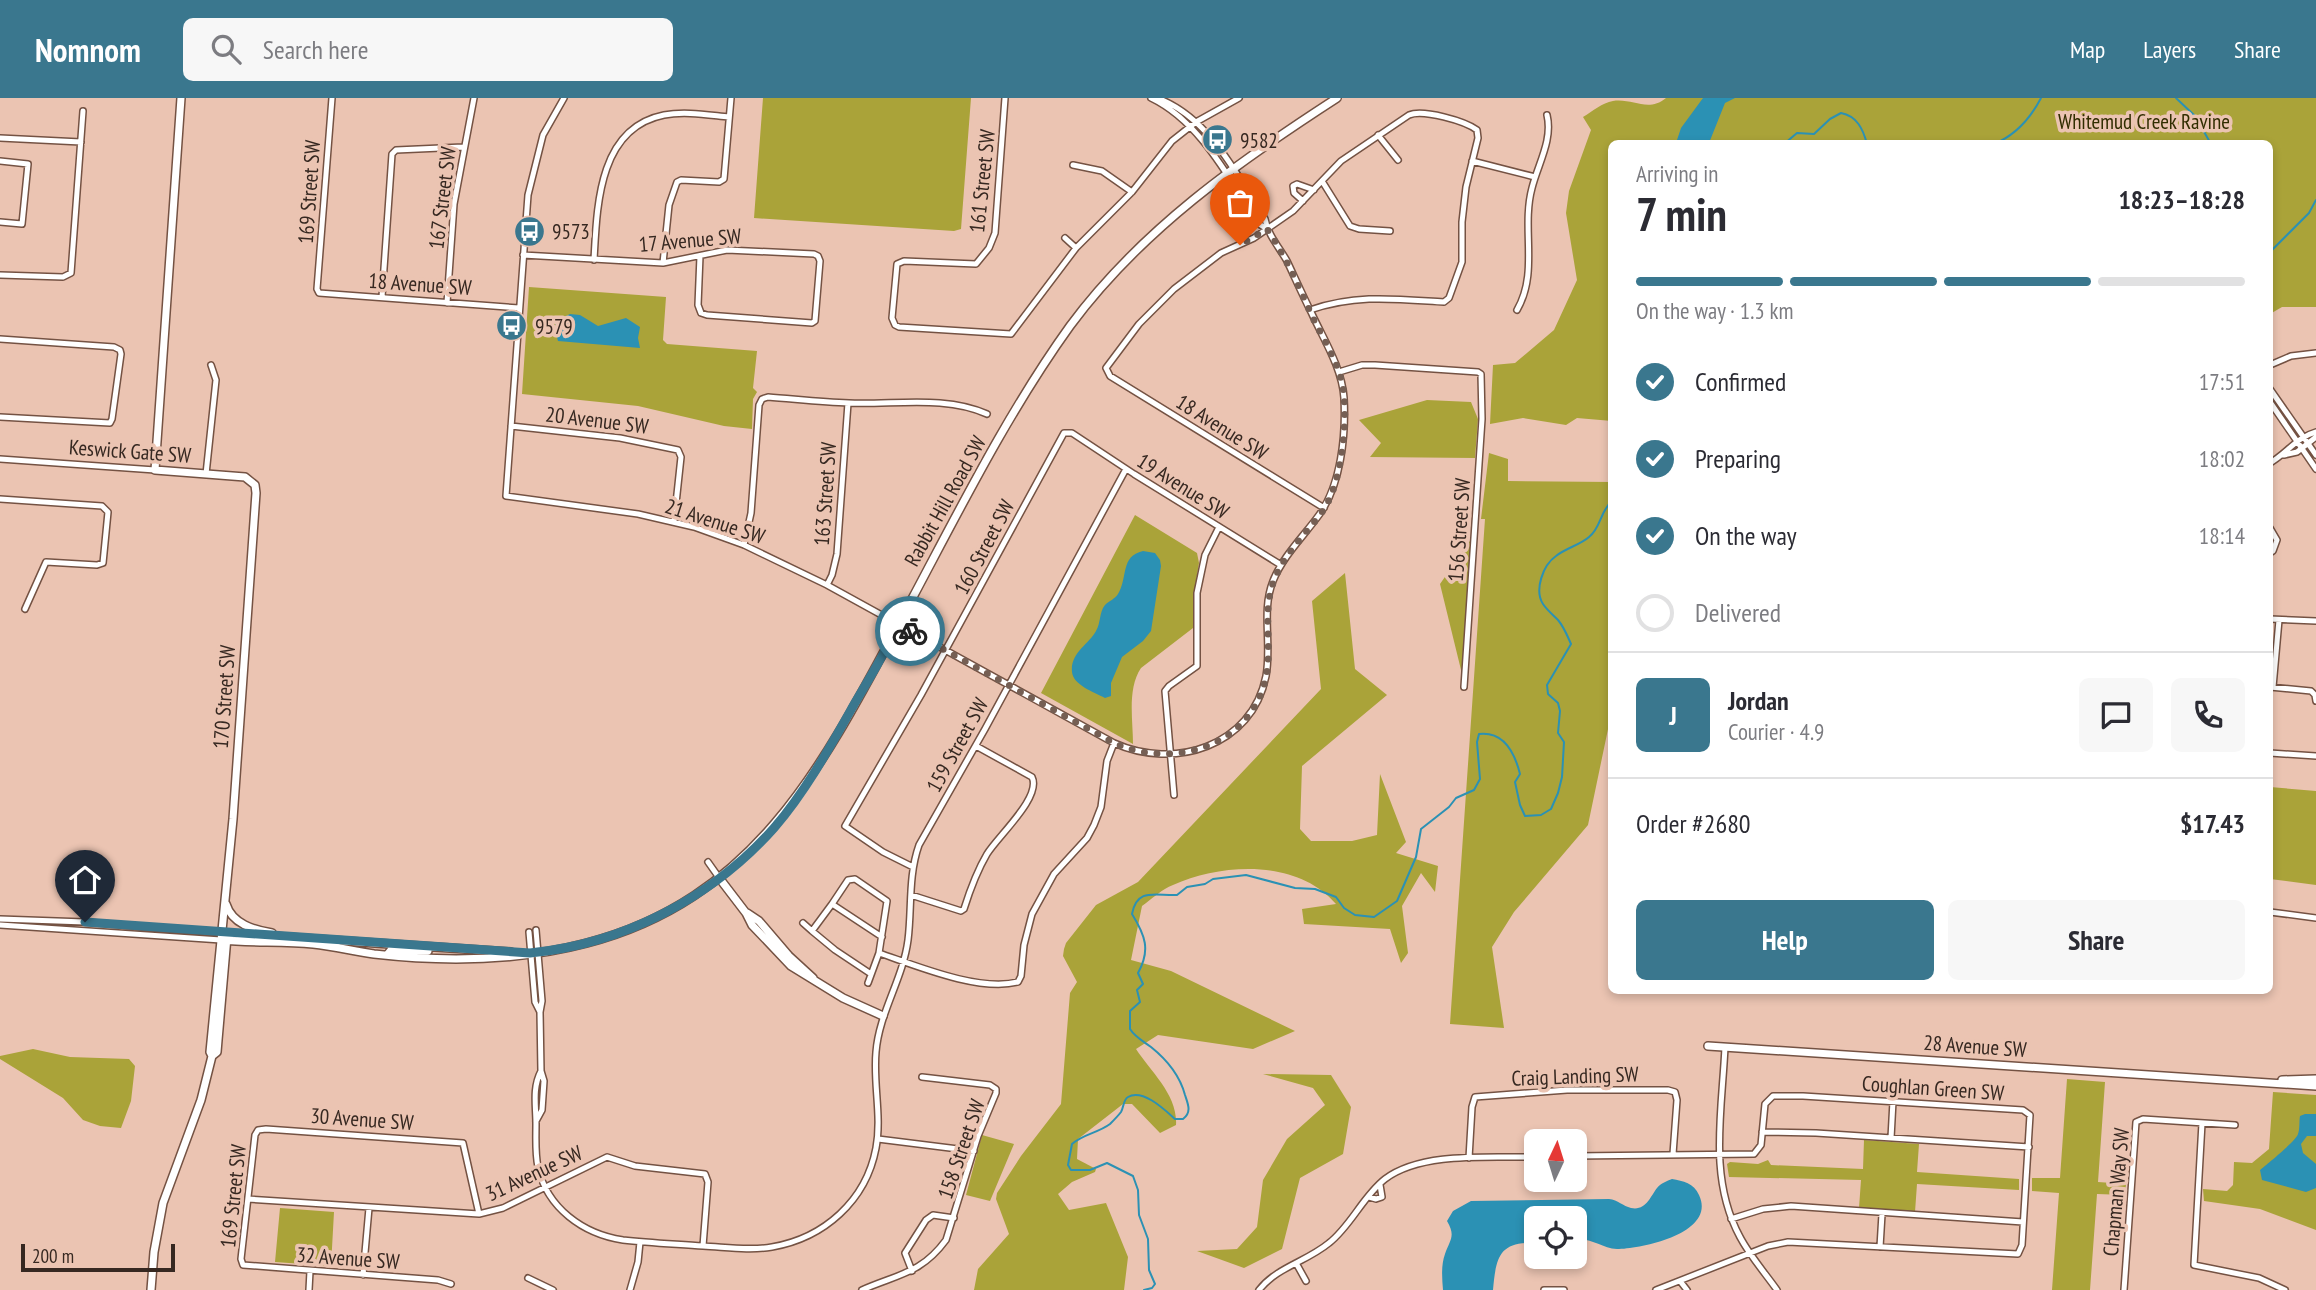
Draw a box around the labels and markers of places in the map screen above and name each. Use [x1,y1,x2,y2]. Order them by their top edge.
bus stop icon: 9582 [1200,123,1234,157]
place label: 9582 [1240,127,1278,154]
pin [1210,173,1270,245]
bus stop icon: 9573 [512,214,546,248]
place label: 9573 [552,218,590,245]
bus stop icon: 9579 [495,309,529,343]
place label: 9579 [535,313,573,340]
pin [55,850,115,922]

